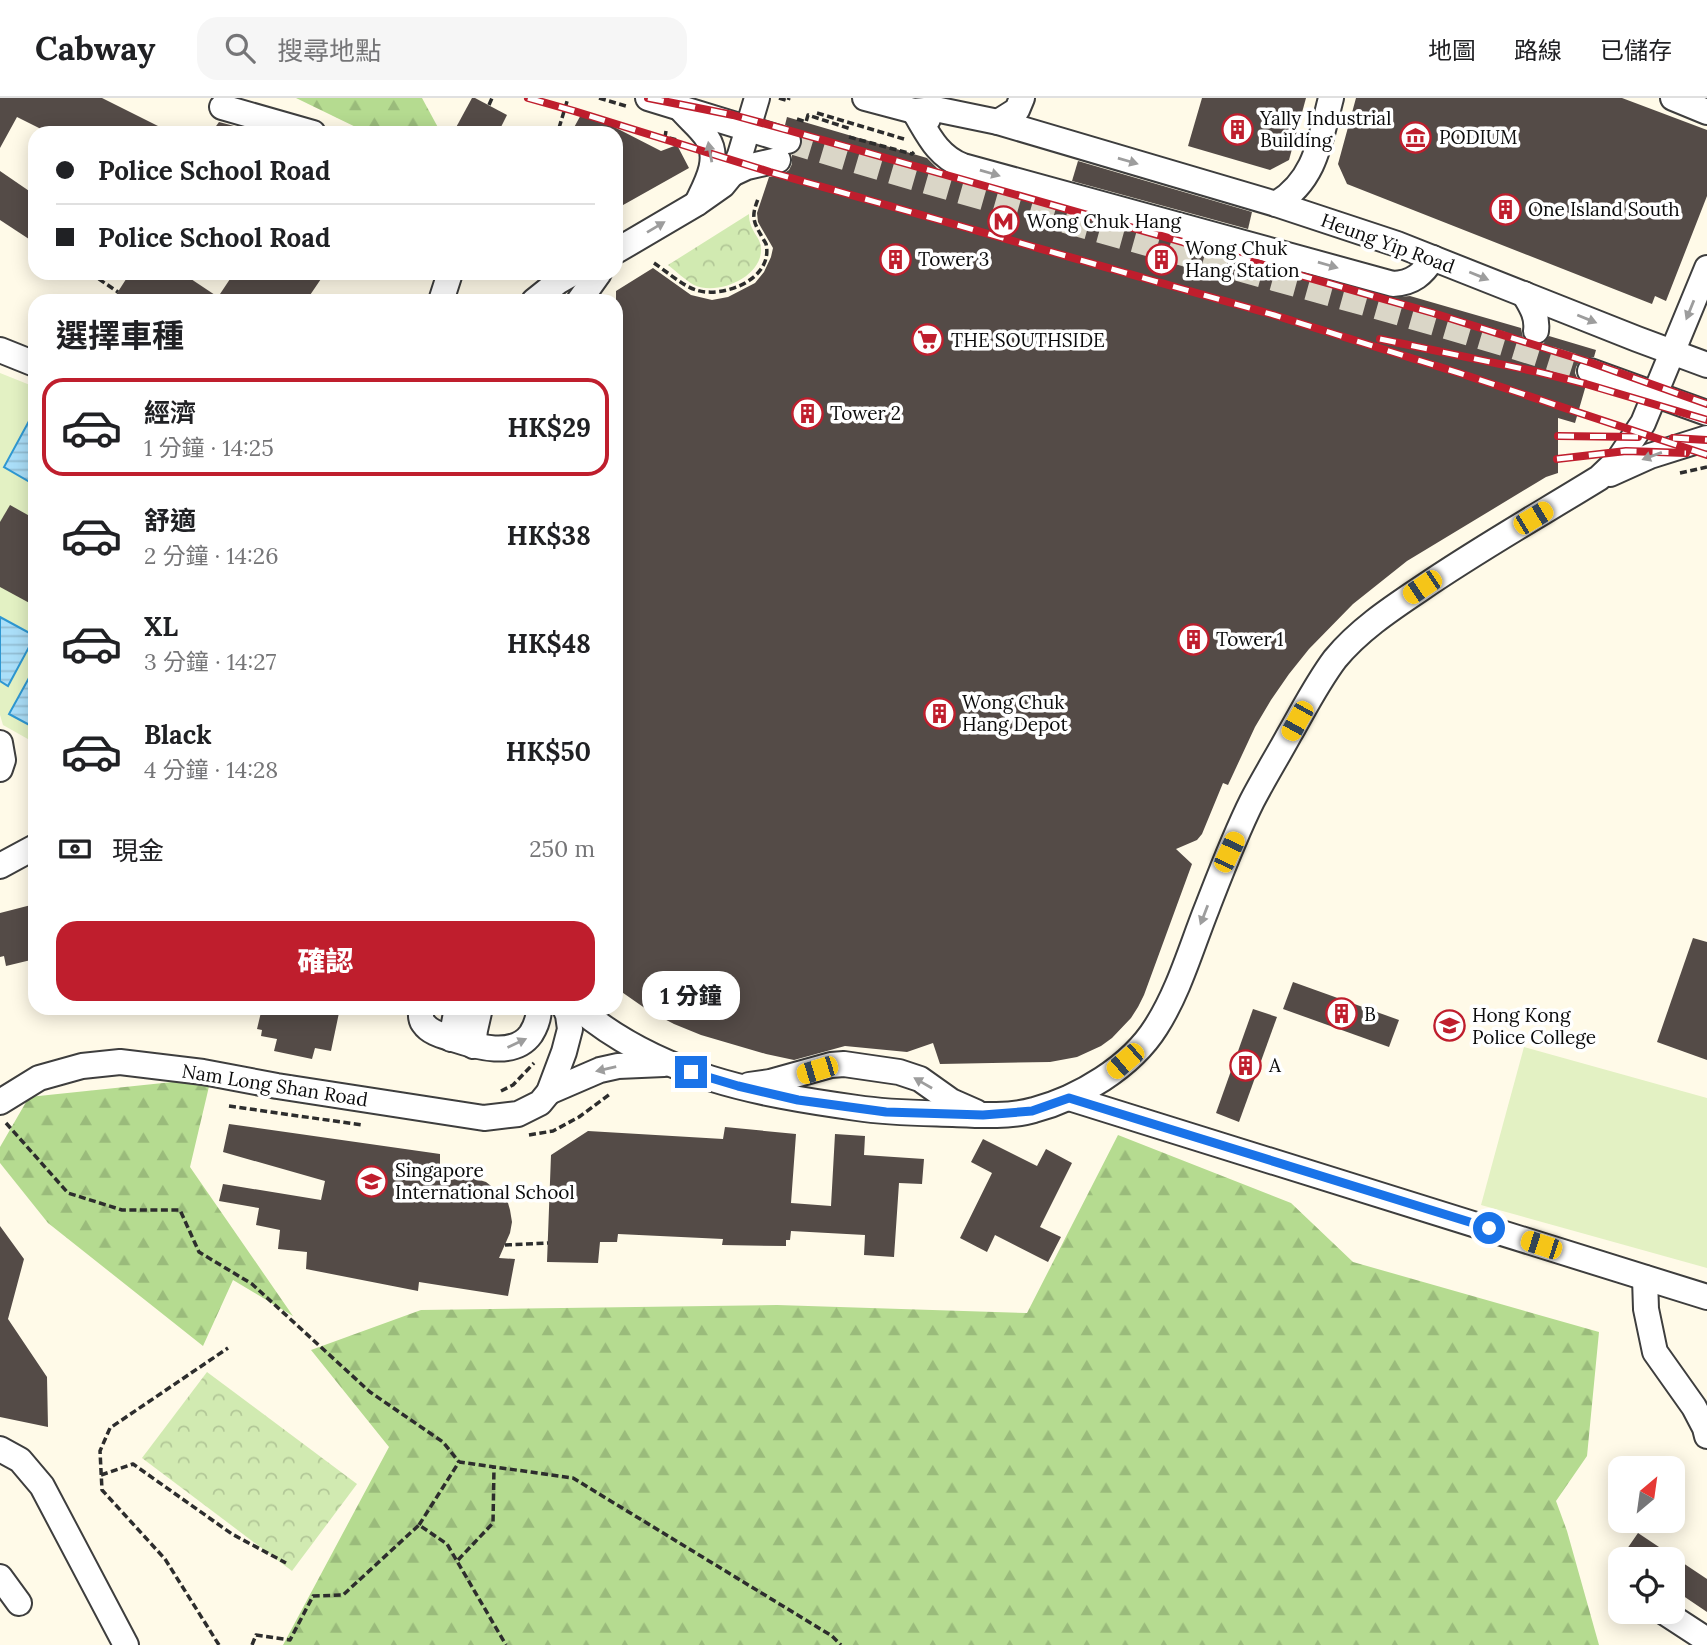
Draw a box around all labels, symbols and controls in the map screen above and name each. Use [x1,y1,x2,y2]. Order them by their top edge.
search box [197,17,687,80]
text: Cabway [35,27,155,69]
icon: search [221,29,259,67]
text: 搜尋地點 [277,34,381,67]
text: 地圖 [1428,35,1476,66]
text: 路線 [1514,35,1562,66]
text: 已儲存 [1600,35,1672,66]
place label: Yally Industrial Building [1259,106,1391,152]
building icon: Yally Industrial Building [1220,112,1254,146]
museum icon: PODIUM [1399,120,1433,154]
place label: PODIUM [1439,125,1518,149]
one-way arrow [705,141,716,163]
text: Police School Road [98,154,330,187]
one-way arrow [1118,157,1139,167]
one-way arrow [980,169,1001,179]
building icon: One Island South [1488,192,1522,226]
place label: One Island South [1528,197,1680,221]
metro station icon: Wong Chuk Hang [987,204,1021,238]
street label: Heung Yip Road [1318,208,1458,278]
place label: Wong Chuk Hang [1027,209,1182,233]
text: Police School Road [98,221,330,254]
one-way arrow [647,221,666,234]
place label: Wong Chuk Hang Station [1185,236,1300,282]
building icon: Tower 3 [878,242,912,276]
building icon: Wong Chuk Hang Station [1145,242,1179,276]
place label: Tower 3 [918,247,989,271]
one-way arrow [1317,260,1339,271]
one-way arrow [1468,270,1489,281]
one-way arrow [1684,300,1695,321]
one-way arrow [1577,314,1598,325]
text: 選擇車種 [56,315,184,356]
supermarket icon: THE SOUTHSIDE [911,323,945,357]
place label: THE SOUTHSIDE [951,328,1105,352]
icon: car [60,396,123,459]
text: 經濟 [144,396,196,429]
building icon: Tower 2 [790,396,824,430]
place label: Tower 2 [830,401,901,425]
text: HK$29 [507,411,591,444]
text: 1 分鐘 · 14:25 [144,433,274,462]
one-way arrow [1642,451,1663,462]
car [1510,498,1557,538]
icon: car [60,504,123,567]
text: 舒適 [144,504,196,537]
text: HK$38 [507,519,591,552]
text: 2 分鐘 · 14:26 [144,541,278,570]
car [1399,567,1446,607]
text: XL [144,610,178,643]
icon: car [60,612,123,675]
building icon: Tower 1 [1176,622,1210,656]
text: HK$48 [507,627,591,660]
place label: Tower 1 [1216,627,1284,651]
text: 3 分鐘 · 14:27 [144,647,276,676]
place label: Wong Chuk Hang Depot [962,690,1068,736]
building icon: Wong Chuk Hang Depot [922,696,956,730]
car [1278,698,1317,744]
text: Black [144,718,212,751]
icon: car [60,720,123,783]
text: HK$50 [506,735,591,768]
text: 4 分鐘 · 14:28 [144,755,278,784]
car [1211,829,1248,875]
icon: cash [56,830,94,868]
text: 現金 [112,834,164,867]
text: 250 m [529,834,595,863]
one-way arrow [1198,905,1209,926]
button: 確認 [56,921,595,1001]
callout: 1 分鐘 [642,970,740,1020]
text: 1 分鐘 [660,981,722,1010]
building icon: B [1324,997,1358,1031]
place label: B [1364,1002,1376,1026]
place label: Hong Kong Police College [1472,1003,1596,1049]
school or university icon: Hong Kong Police College [1432,1009,1466,1043]
one-way arrow [507,1037,527,1049]
car [1103,1039,1148,1083]
building icon: A [1229,1048,1263,1082]
place label: A [1268,1053,1282,1077]
car [794,1054,841,1086]
route end [675,1056,707,1088]
street label: Nam Long Shan Road [180,1058,370,1112]
one-way arrow [595,1064,617,1075]
one-way arrow [914,1077,933,1089]
place label: Singapore International School [395,1158,575,1204]
school or university icon: Singapore International School [355,1164,389,1198]
route start [1473,1212,1505,1244]
car [1518,1229,1565,1261]
north arrow [1608,1456,1685,1533]
map controls [1608,1456,1685,1624]
button: locate [1608,1547,1685,1624]

